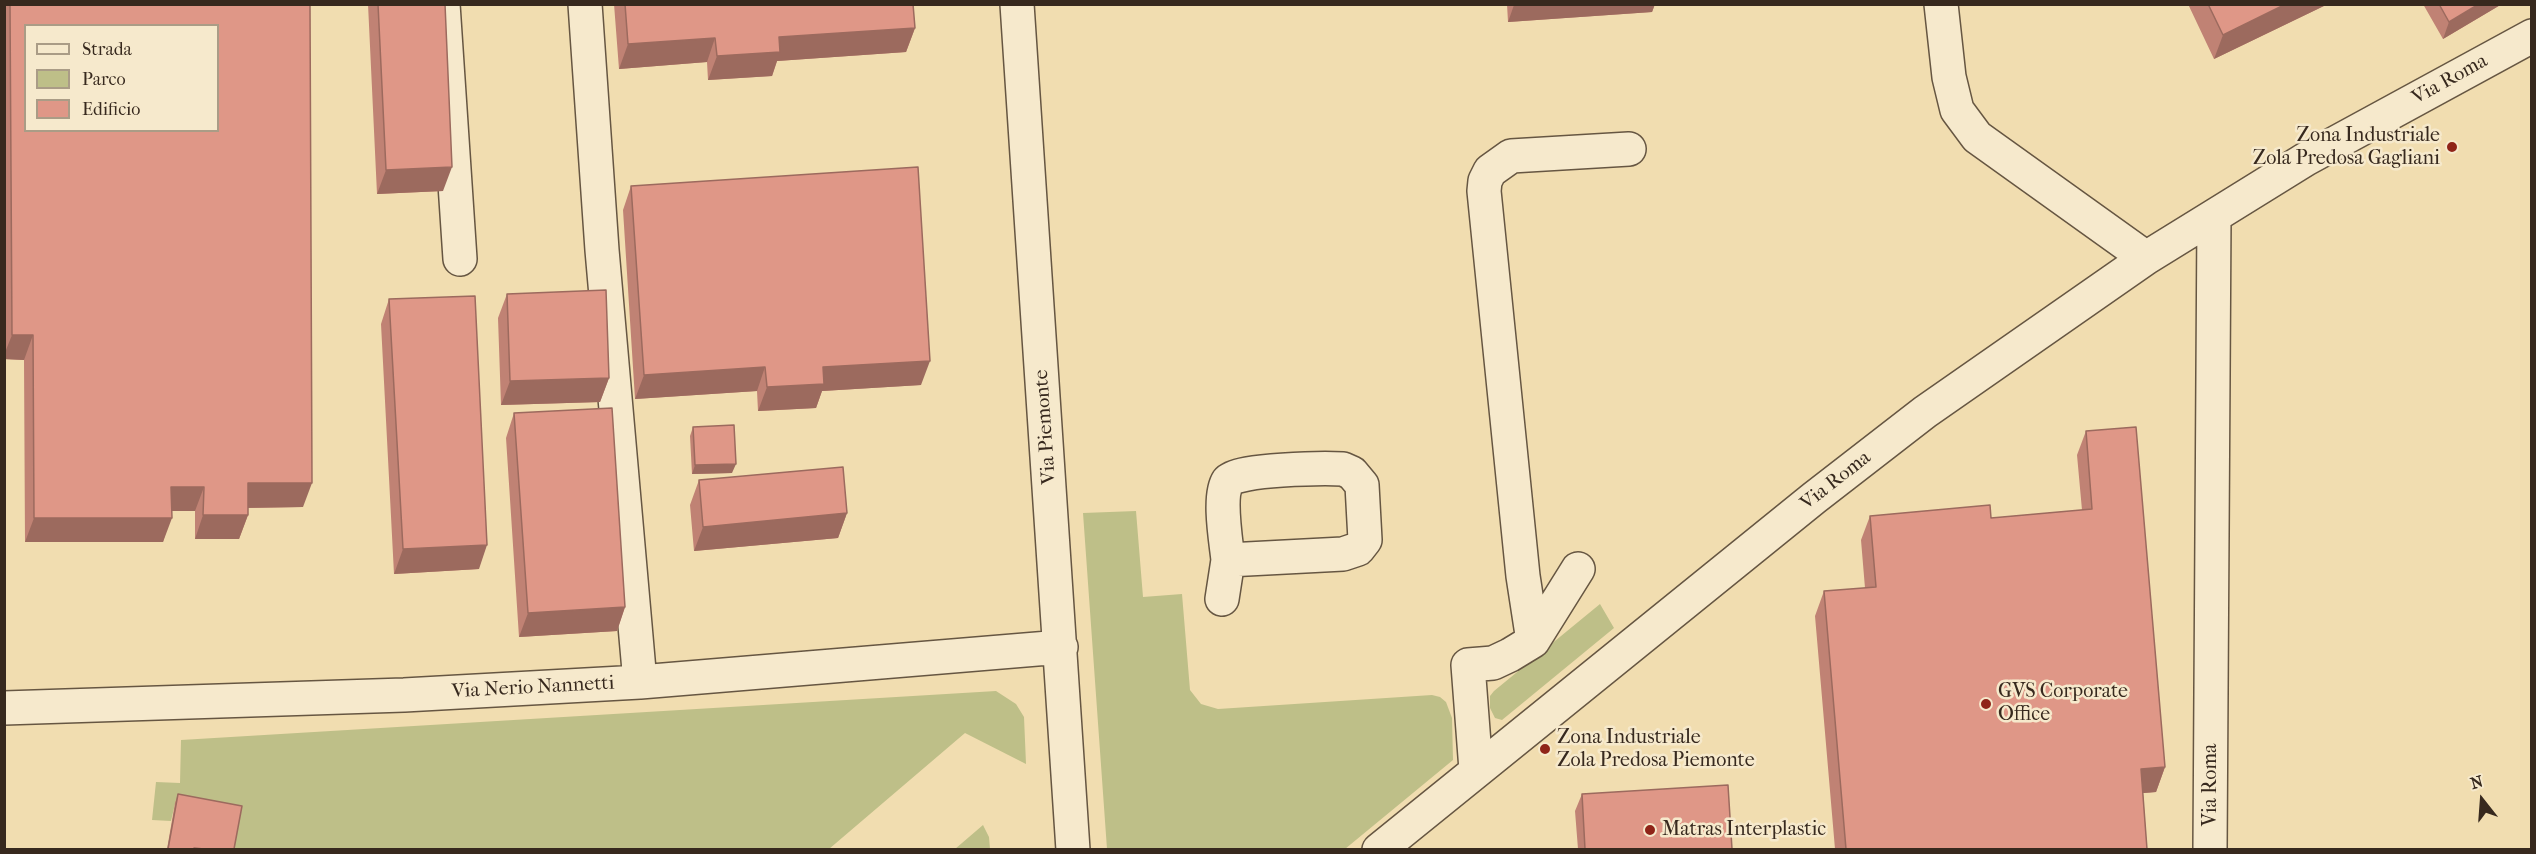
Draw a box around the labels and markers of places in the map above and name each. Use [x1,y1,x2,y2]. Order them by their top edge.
place label: Zona Industriale Zola Predosa Gagliani [2253,124,2440,171]
marker: Zona Industriale Zola Predosa Gagliani [2445,140,2459,154]
place label: GVS Corporate Office [1998,680,2128,727]
marker: GVS Corporate Office [1979,697,1993,711]
place label: Zona Industriale Zola Predosa Piemonte [1557,726,1755,773]
marker: Zona Industriale Zola Predosa Piemonte [1538,742,1552,756]
place label: Matras Interplastic [1662,818,1826,842]
marker: Matras Interplastic [1643,823,1657,837]

